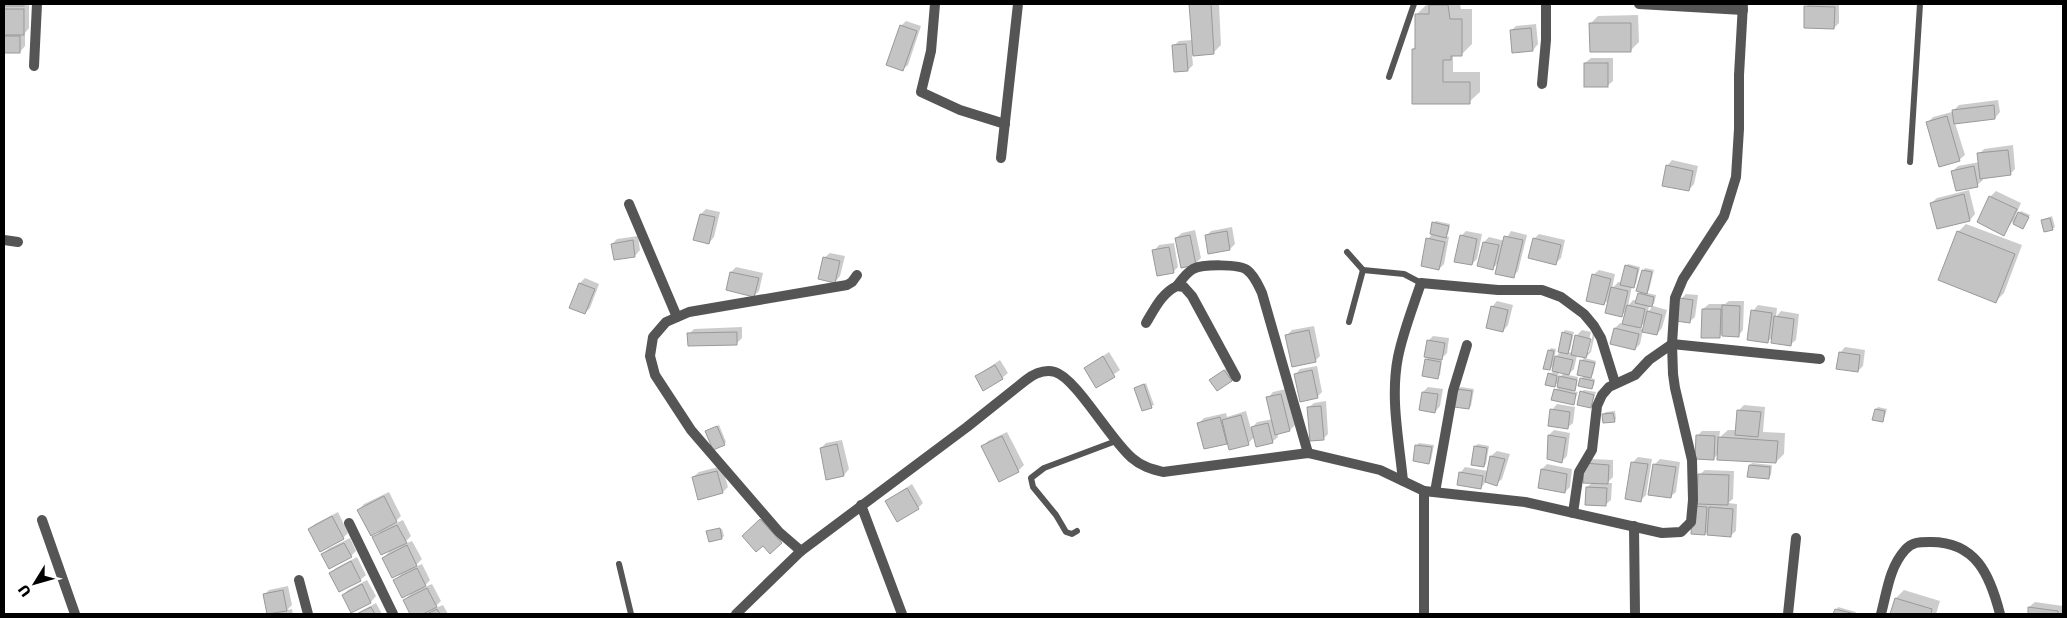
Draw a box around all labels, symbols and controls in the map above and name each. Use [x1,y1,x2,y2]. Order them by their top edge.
north arrow [10,558,60,608]
text: U [15,581,34,600]

